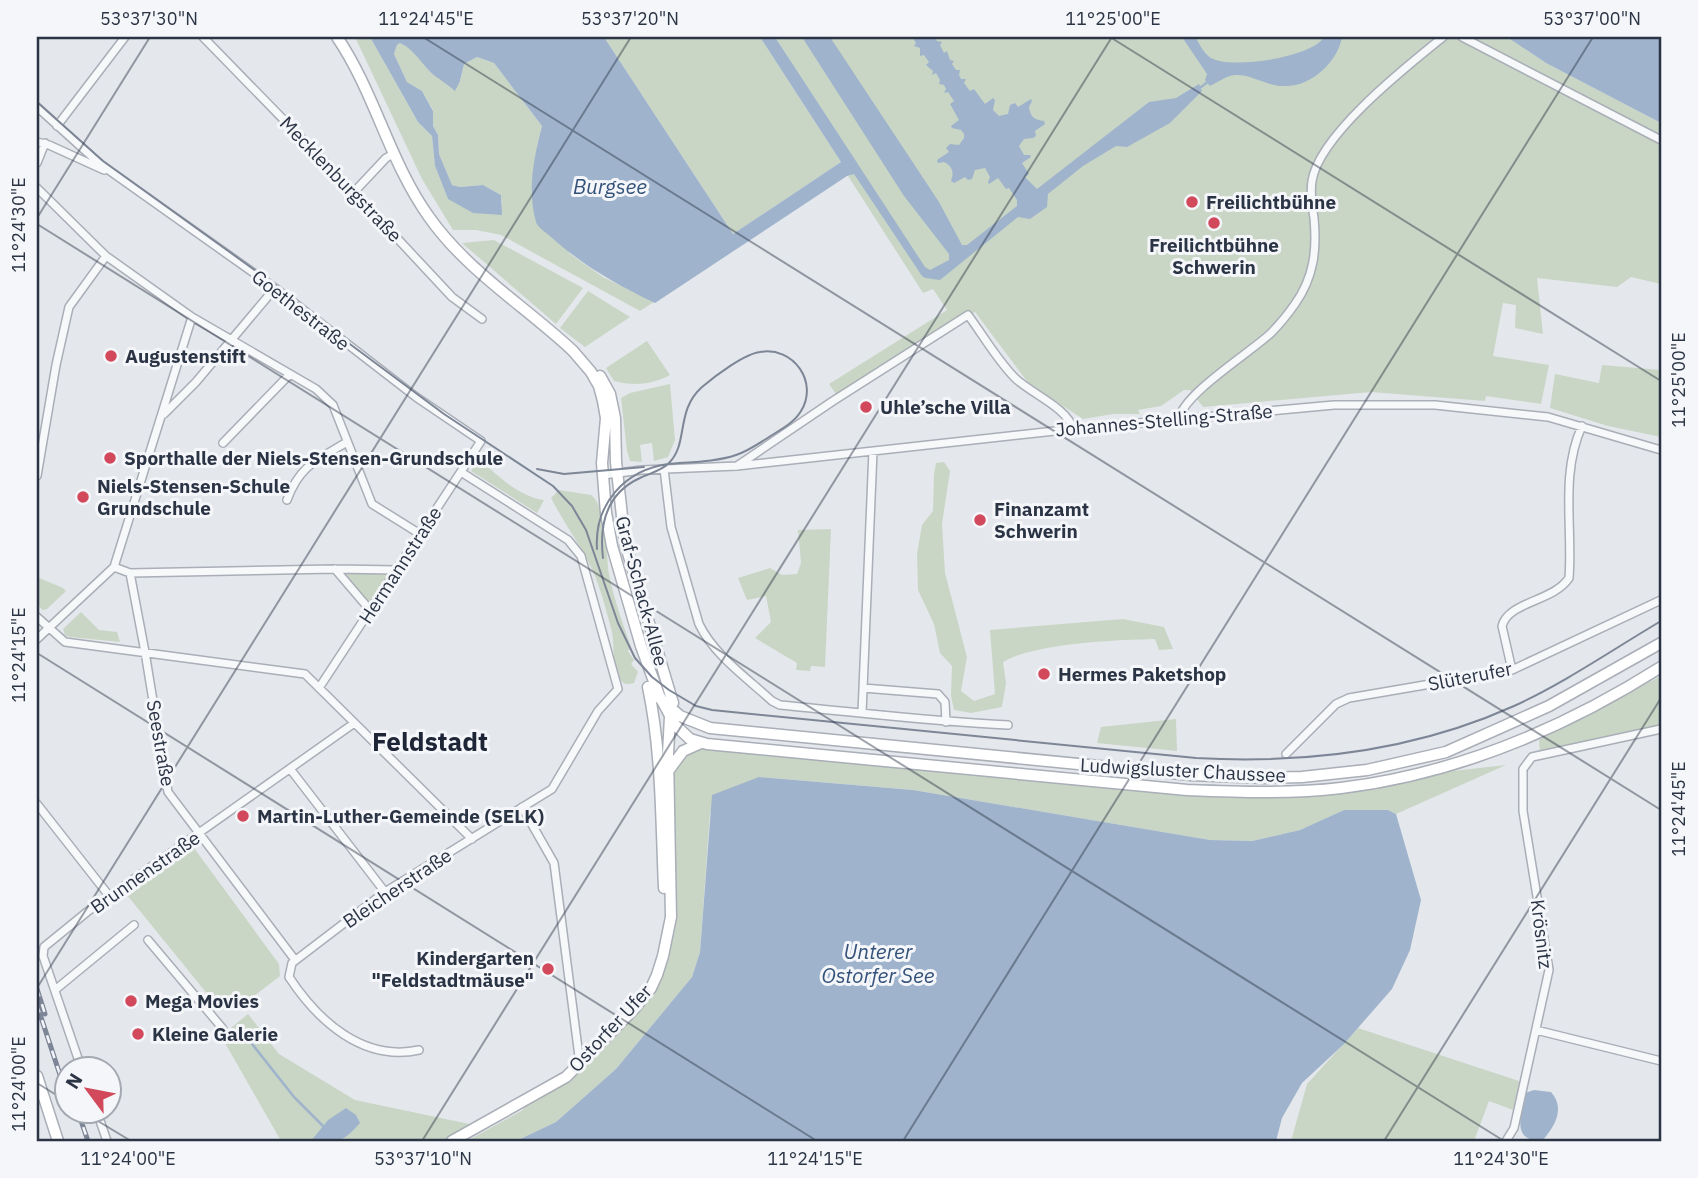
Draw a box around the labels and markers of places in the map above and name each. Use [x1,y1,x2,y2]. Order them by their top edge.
place label: Freilichtbühne [1206,190,1336,214]
marker: Freilichtbühne [1184,194,1200,210]
marker: Freilichtbühne Schwerin [1206,215,1222,231]
place label: Freilichtbühne Schwerin [1149,233,1279,279]
place label: Augustenstift [125,344,246,368]
marker: Augustenstift [103,348,119,364]
place label: Uhle’sche Villa [880,395,1011,419]
marker: Uhle’sche Villa [858,399,874,415]
place label: Sporthalle der Niels-Stensen-Grundschule [124,446,503,470]
marker: Sporthalle der Niels-Stensen-Grundschule [102,450,118,466]
place label: Niels-Stensen-Schule Grundschule [97,474,290,520]
marker: Niels-Stensen-Schule Grundschule [75,489,91,505]
place label: Finanzamt Schwerin [994,497,1089,543]
marker: Finanzamt Schwerin [972,512,988,528]
place label: Hermes Paketshop [1058,662,1226,686]
marker: Hermes Paketshop [1036,666,1052,682]
place label: Martin-Luther-Gemeinde (SELK) [257,804,544,828]
marker: Martin-Luther-Gemeinde (SELK) [235,808,251,824]
place label: Kindergarten "Feldstadtmäuse" [371,946,534,992]
marker: Kindergarten "Feldstadtmäuse" [540,961,556,977]
place label: Mega Movies [145,989,259,1013]
marker: Mega Movies [123,993,139,1009]
place label: Kleine Galerie [152,1022,278,1046]
marker: Kleine Galerie [130,1026,146,1042]

